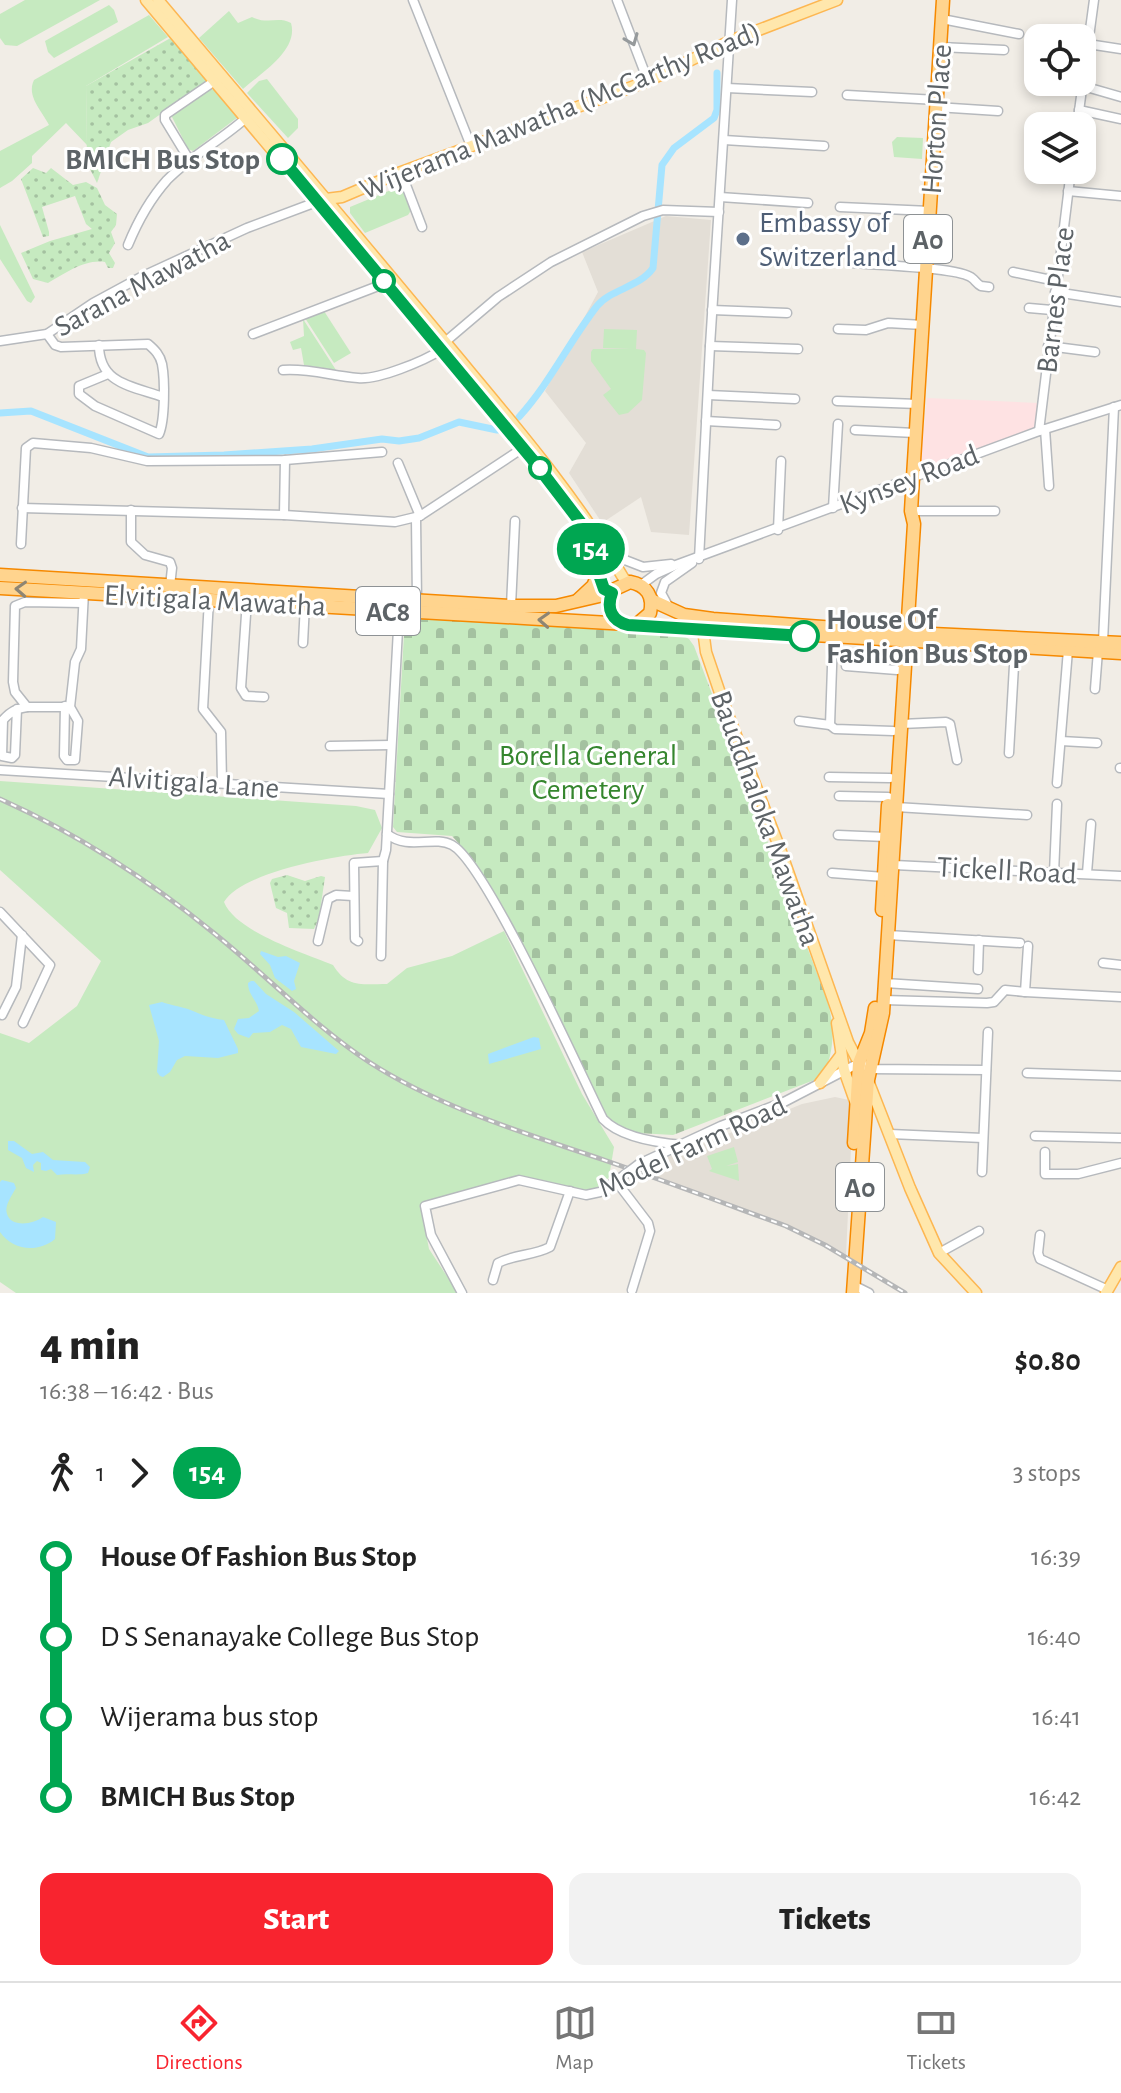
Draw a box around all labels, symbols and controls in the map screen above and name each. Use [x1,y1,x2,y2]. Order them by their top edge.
street label: Wijerama Mawatha (McCarthy Road) [356,17,765,205]
map controls [1024,24,1096,184]
button: locate [1024,24,1096,96]
one-way arrow [623,32,639,46]
street label: Horton Place [917,43,957,195]
button: layers [1024,112,1096,184]
marker: BMICH Bus Stop [267,144,297,174]
place label: BMICH Bus Stop [65,145,260,175]
place label: Embassy of Switzerland [759,208,897,272]
road number: A0 [904,215,952,263]
street label: Sarana Mawatha [50,225,235,343]
street label: Barnes Place [1032,225,1080,375]
marker: Embassy of Switzerland [734,230,752,248]
unlabelled marker [373,270,395,292]
street label: Kynsey Road [836,440,983,520]
unlabelled marker [529,457,551,479]
line badge: 154 [545,523,637,575]
text: 154 [573,535,609,563]
street label: Elvitigala Mawatha [103,580,327,622]
one-way arrow [14,581,27,598]
road number: AC8 [356,587,420,635]
place label: House Of Fashion Bus Stop [826,605,1028,669]
one-way arrow [537,612,550,629]
marker: House Of Fashion Bus Stop [789,621,819,651]
street label: Bauddhaloka Mawatha [705,687,825,950]
park label: Borella General Cemetery [499,741,677,805]
street label: Alvitigala Lane [108,762,280,804]
street label: Tickell Road [936,852,1078,890]
street label: Model Farm Road [594,1090,791,1204]
road number: A0 [836,1163,884,1211]
text: 4 min [40,1324,140,1368]
text: $0.80 [1015,1346,1081,1376]
text: 16:38 – 16:42 · Bus [40,1378,214,1404]
icon: walk [40,1451,84,1495]
icon: forward [117,1451,161,1495]
text: 154 [189,1459,225,1487]
text: 1 [96,1460,105,1486]
text: 3 stops [1013,1460,1081,1486]
text: House Of Fashion Bus Stop [100,1542,417,1572]
text: 16:39 [1031,1544,1081,1570]
text: D S Senanayake College Bus Stop [100,1622,479,1652]
text: 16:40 [1028,1624,1081,1650]
text: Wijerama bus stop [100,1702,319,1732]
text: 16:41 [1032,1704,1081,1730]
text: BMICH Bus Stop [100,1782,295,1812]
text: 16:42 [1030,1784,1081,1810]
button: Start [40,1873,553,1965]
button: Tickets [569,1873,1081,1965]
tab: Directions [155,2001,243,2075]
tab: Map [553,2001,597,2075]
tab: Tickets [906,2001,966,2075]

